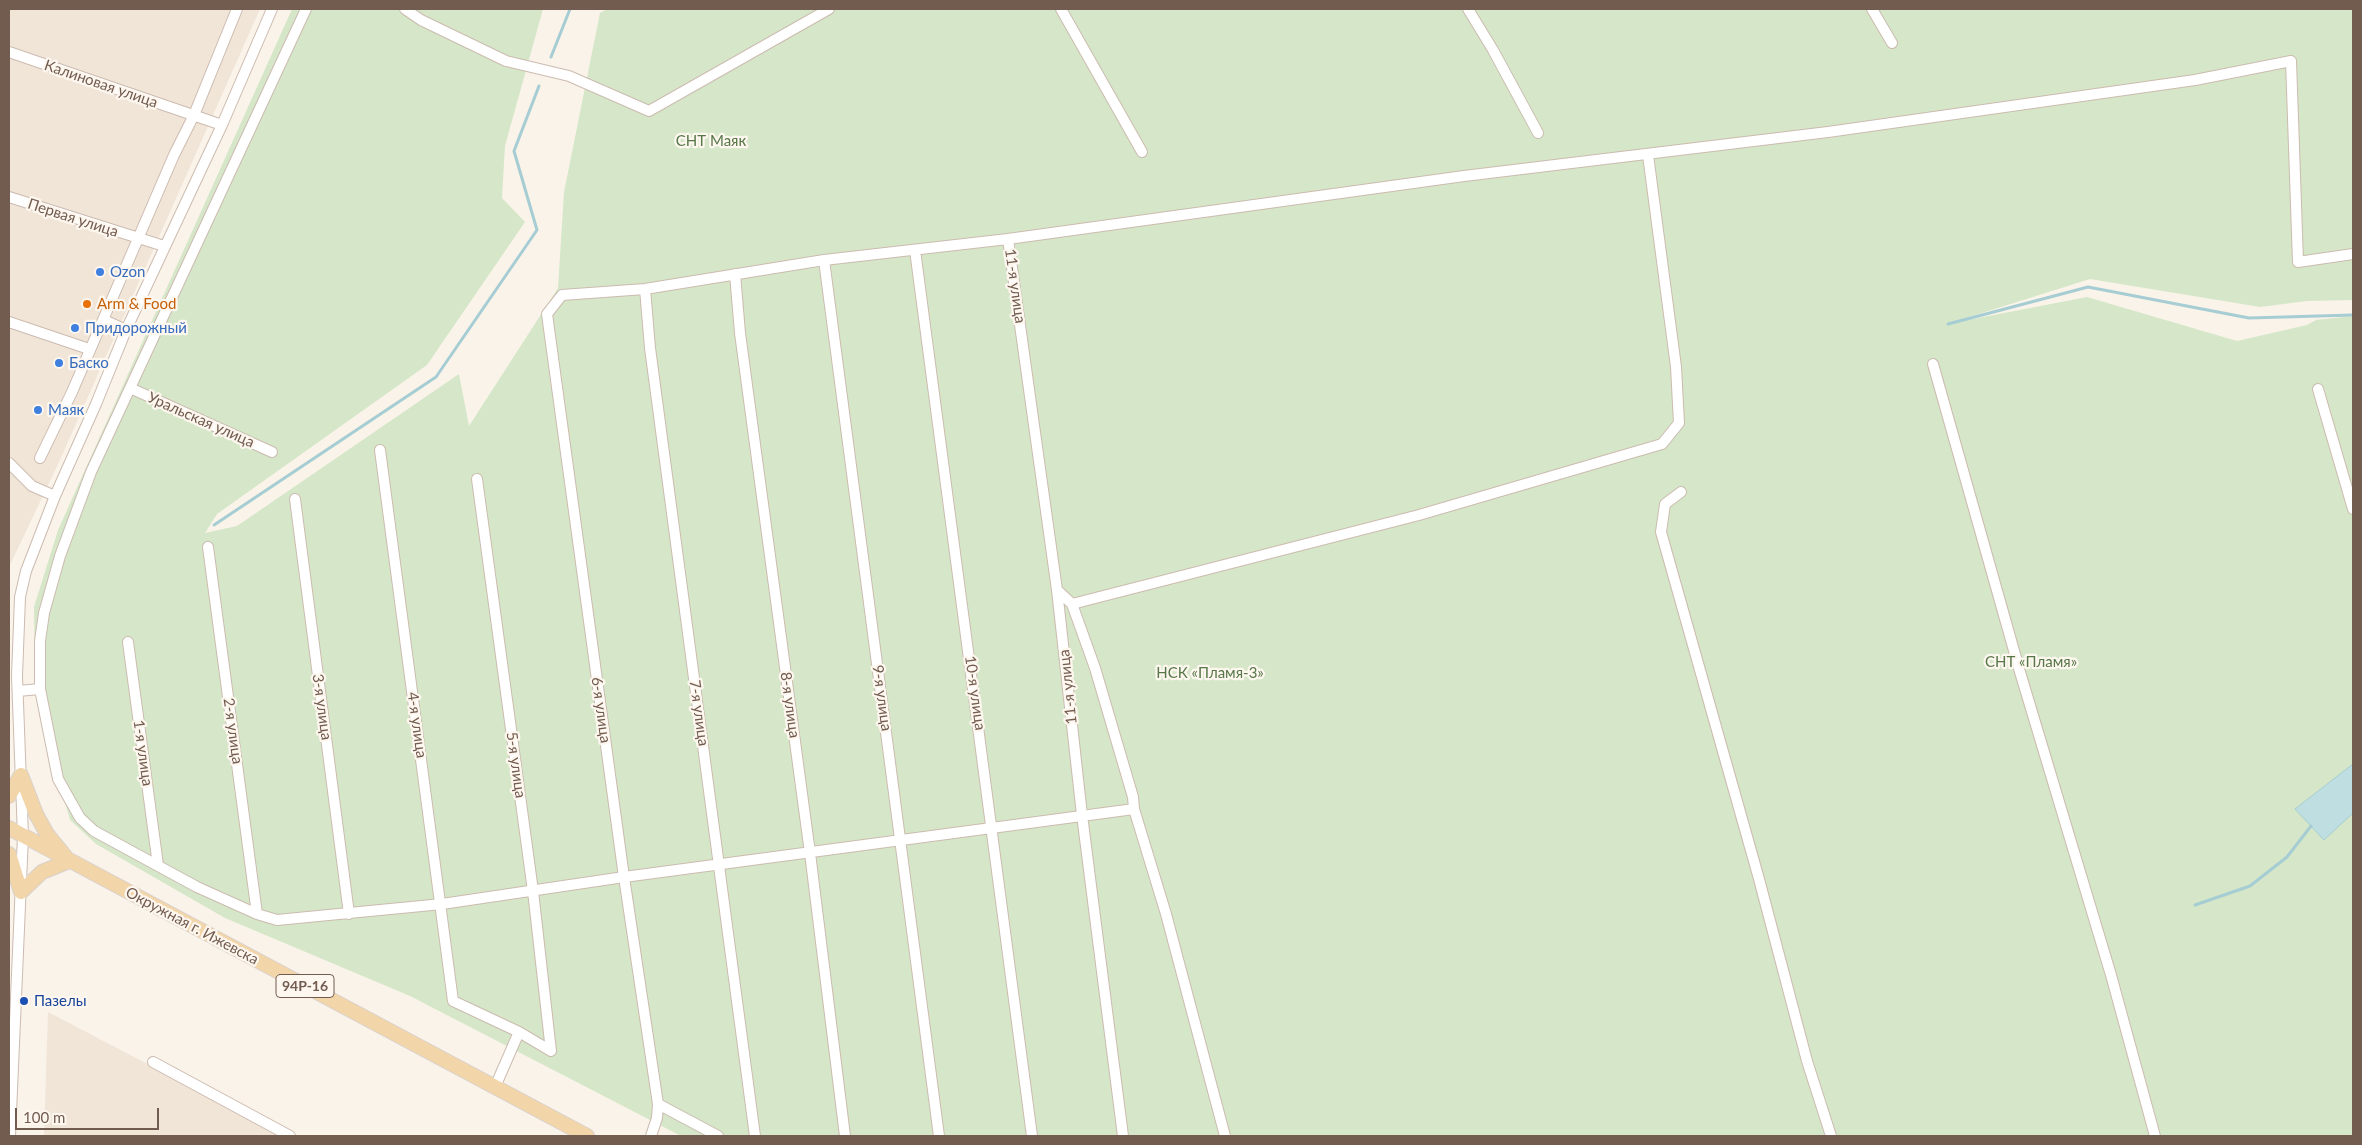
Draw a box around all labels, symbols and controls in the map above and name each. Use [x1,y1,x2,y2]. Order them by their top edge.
street label: Калиновая улица [42,56,160,112]
park label: СНТ Маяк [676,132,746,150]
street label: Первая улица [25,195,121,241]
street label: 11-я улица [1001,248,1029,324]
place label: Ozon [110,263,145,281]
marker: Ozon [94,266,106,278]
place label: Arm & Food [97,295,177,313]
marker: Arm & Food [81,298,93,310]
place label: Придорожный [85,319,187,337]
marker: Придорожный [69,322,81,334]
place label: Баско [69,354,109,372]
marker: Баско [53,357,65,369]
street label: Уральская улица [145,388,257,452]
place label: Маяк [48,401,84,419]
marker: Маяк [32,404,44,416]
street label: 11-я улица [1055,649,1081,725]
park label: СНТ «Пламя» [1985,653,2077,671]
street label: 10-я улица [961,655,989,731]
street label: 9-я улица [868,664,896,732]
park label: НСК «Пламя-3» [1156,664,1264,682]
street label: 8-я улица [776,671,804,739]
street label: 3-я улица [308,673,336,741]
street label: 6-я улица [587,676,615,744]
street label: 7-я улица [685,679,713,747]
street label: 4-я улица [403,691,431,759]
street label: 2-я улица [219,697,247,765]
street label: 1-я улица [129,719,157,787]
street label: 5-я улица [502,731,530,799]
street label: Окружная г. Ижевска [122,883,262,969]
road number: 94Р-16 [276,974,334,998]
place label: Пазелы [34,992,87,1010]
marker: Пазелы [18,995,30,1007]
scale bar [18,1098,161,1130]
text: 100 m [23,1108,65,1126]

